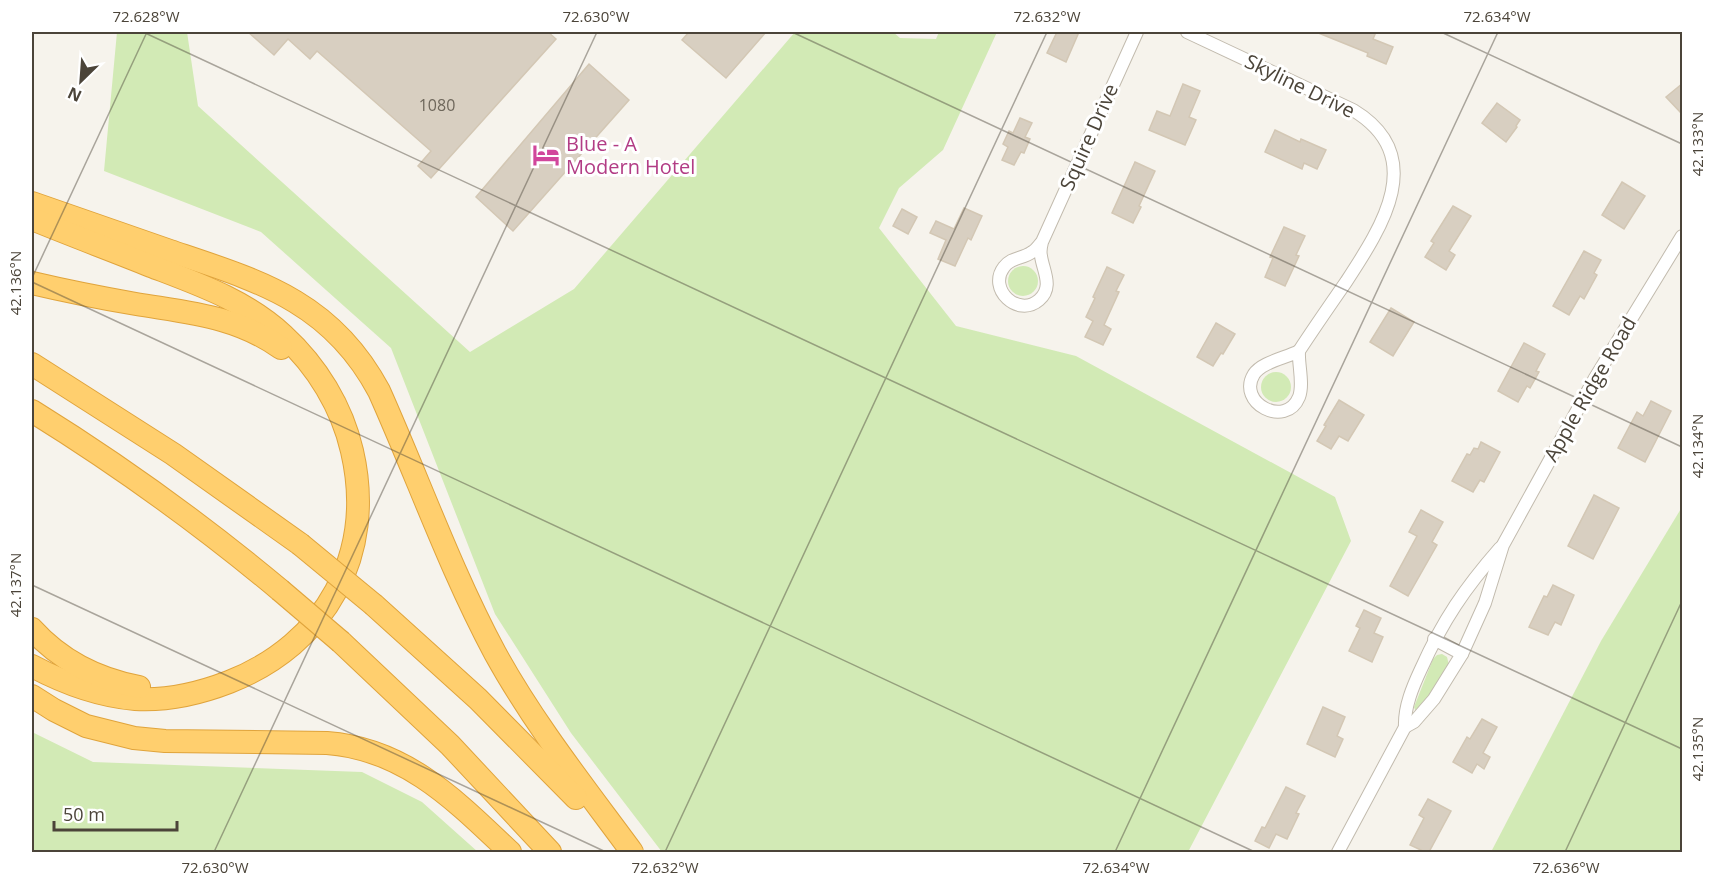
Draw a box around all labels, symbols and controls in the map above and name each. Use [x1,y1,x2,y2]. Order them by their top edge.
text: 72.628°W [112,6,180,26]
text: 72.630°W [562,6,630,26]
text: 72.632°W [1013,6,1081,26]
text: 72.634°W [1463,6,1531,26]
street label: Skyline Drive [1241,47,1360,124]
north arrow [51,51,111,111]
street label: Squire Drive [1053,79,1124,194]
text: N [64,82,85,107]
house number: 1080 [419,94,455,116]
text: 42.133°N [1687,112,1707,176]
place label: Blue - A Modern Hotel [566,130,695,180]
hotel icon: Blue - A Modern Hotel [531,140,561,170]
text: 42.136°N [5,251,25,315]
street label: Apple Ridge Road [1537,311,1642,466]
text: 42.134°N [1687,414,1707,478]
text: 42.137°N [5,553,25,617]
text: 42.135°N [1687,717,1707,781]
scale bar [54,794,177,832]
text: 50 m [63,802,105,826]
text: 72.630°W [181,857,249,877]
text: 72.632°W [631,857,699,877]
text: 72.634°W [1082,857,1150,877]
text: 72.636°W [1532,857,1600,877]

